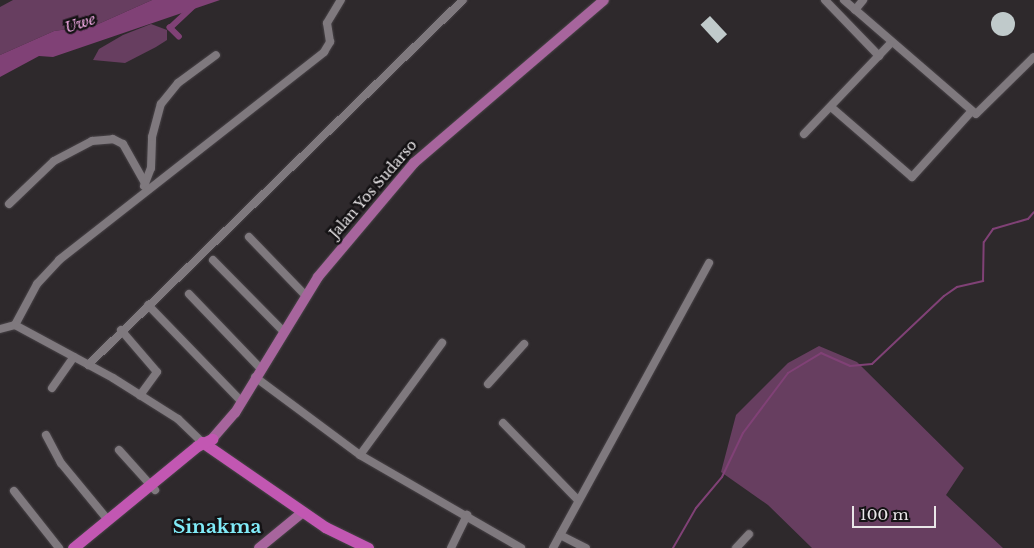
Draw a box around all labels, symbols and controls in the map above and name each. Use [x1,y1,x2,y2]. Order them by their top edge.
water label: Uwe [62,10,98,36]
street label: Jalan Yos Sudarso [326,136,420,242]
scale bar [854,496,938,528]
text: 100 m [860,505,909,524]
district label: Sinakma [173,516,261,538]

